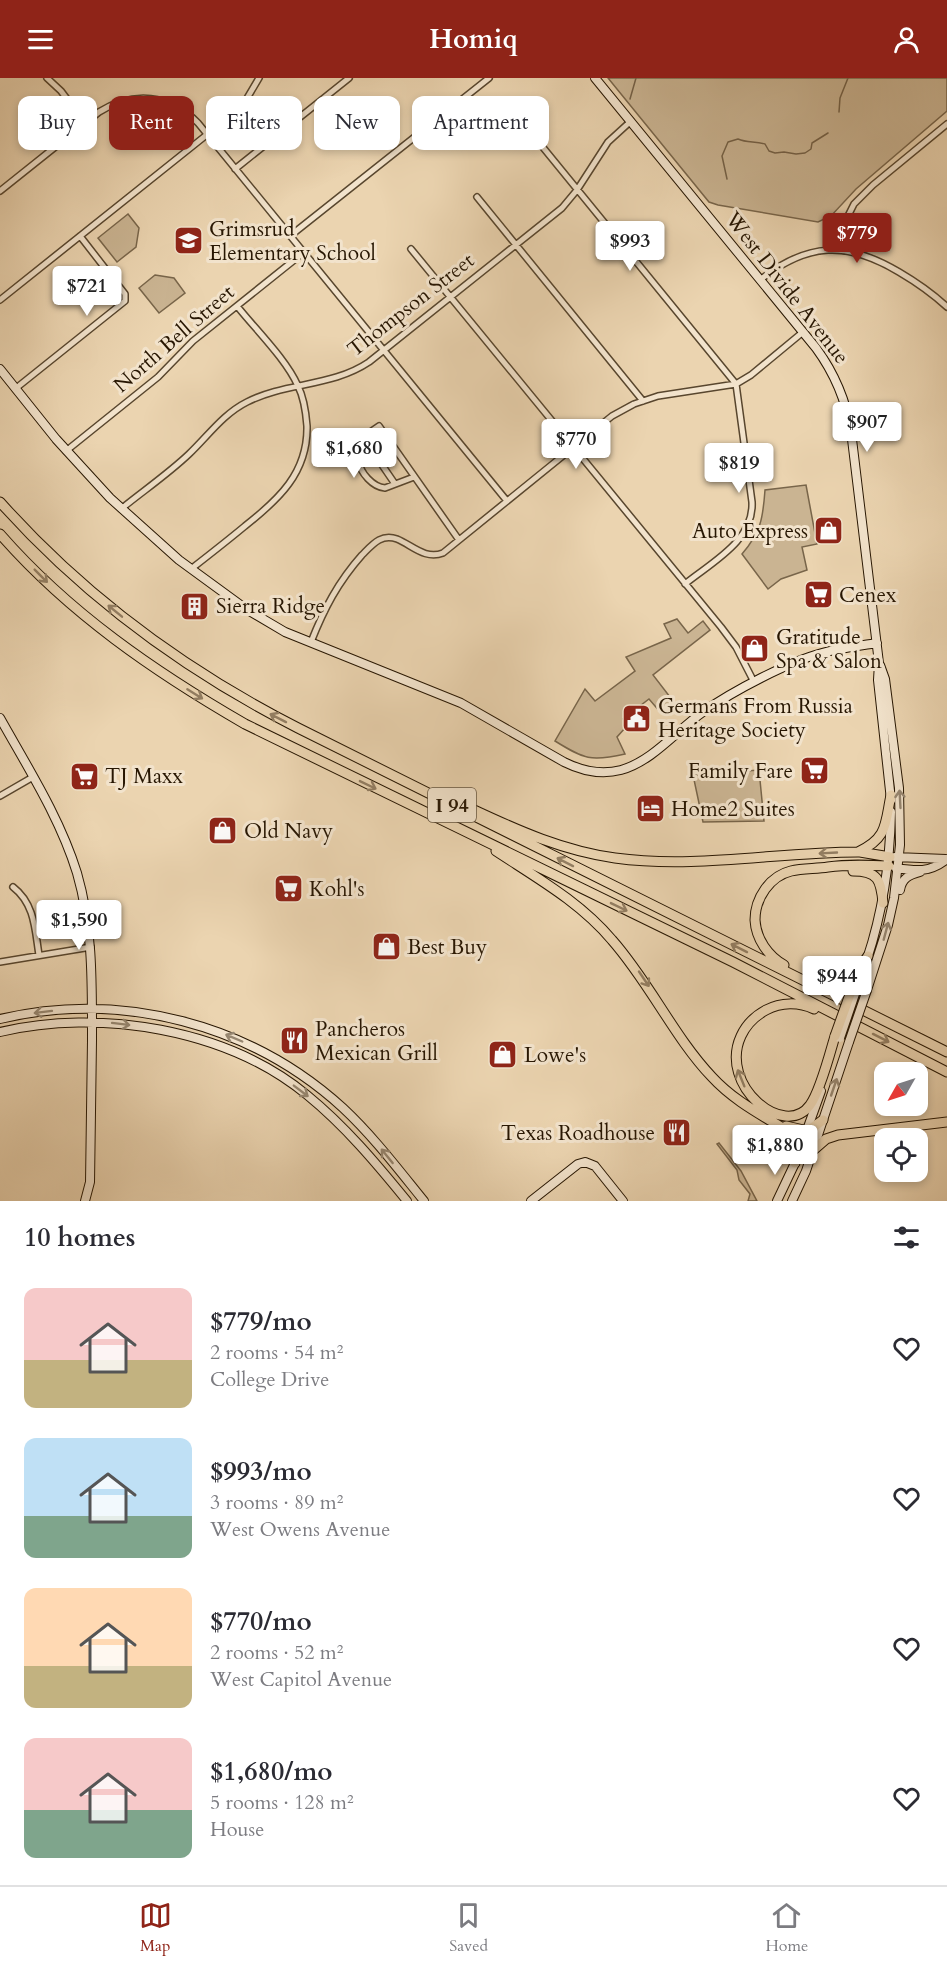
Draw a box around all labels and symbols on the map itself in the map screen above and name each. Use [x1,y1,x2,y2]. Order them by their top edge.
street label: West Divide Avenue [718,205,856,370]
pin: $779 [821,213,893,264]
place label: Grimsrud Elementary School [209,215,376,268]
pin: $993 [594,221,666,272]
school or university icon: Grimsrud Elementary School [172,225,204,257]
street label: Thompson Street [342,246,481,364]
pin: $721 [51,266,123,317]
street label: North Bell Street [107,278,241,400]
pin: $907 [831,402,903,453]
pin: $770 [540,419,612,470]
pin: $1,680 [305,428,403,479]
pin: $819 [703,443,775,494]
shop icon: Auto Express [813,515,845,547]
place label: Auto Express [692,517,808,546]
one-way arrow [33,569,48,584]
supermarket icon: Cenex [802,579,834,611]
place label: Cenex [839,581,897,610]
building icon: Sierra Ridge [179,590,211,622]
place label: Sierra Ridge [216,592,325,621]
one-way arrow [107,604,123,617]
place label: Gratitude Spa & Salon [776,623,882,676]
shop icon: Gratitude Spa & Salon [739,633,771,665]
one-way arrow [186,689,203,701]
place label: Germans From Russia Heritage Society [658,692,853,745]
public building icon: Germans From Russia Heritage Society [621,702,653,734]
one-way arrow [269,711,287,723]
supermarket icon: Family Fare [798,755,830,787]
place label: Family Fare [688,757,793,786]
supermarket icon: TJ Maxx [68,760,100,792]
place label: TJ Maxx [105,762,183,791]
one-way arrow [358,780,376,791]
road number: I 94 [428,788,476,822]
one-way arrow [894,790,905,810]
hotel icon: Home2 Suites [634,793,666,825]
place label: Home2 Suites [671,795,795,824]
shop icon: Old Navy [207,815,239,847]
place label: Old Navy [244,817,333,846]
one-way arrow [819,848,839,859]
one-way arrow [556,855,574,867]
supermarket icon: Kohl's [272,873,304,905]
place label: Kohl's [309,875,365,904]
pin: $1,590 [30,900,128,951]
one-way arrow [609,901,627,913]
one-way arrow [881,922,893,941]
shop icon: Best Buy [370,931,402,963]
place label: Best Buy [407,933,487,962]
one-way arrow [731,942,749,954]
pin: $944 [801,956,873,1007]
one-way arrow [638,970,650,987]
one-way arrow [34,1007,53,1018]
place label: Pancheros Mexican Grill [315,1015,438,1068]
one-way arrow [110,1019,130,1030]
restaurant icon: Pancheros Mexican Grill [278,1025,310,1057]
one-way arrow [225,1032,243,1043]
one-way arrow [871,1033,889,1044]
shop icon: Lowe's [487,1039,519,1071]
place label: Lowe's [524,1041,586,1070]
north arrow [874,1062,928,1116]
one-way arrow [734,1070,745,1088]
one-way arrow [829,1078,840,1097]
one-way arrow [293,1085,309,1097]
restaurant icon: Texas Roadhouse [660,1117,692,1149]
place label: Texas Roadhouse [501,1119,655,1148]
pin: $1,880 [726,1125,824,1176]
one-way arrow [380,1148,393,1164]

